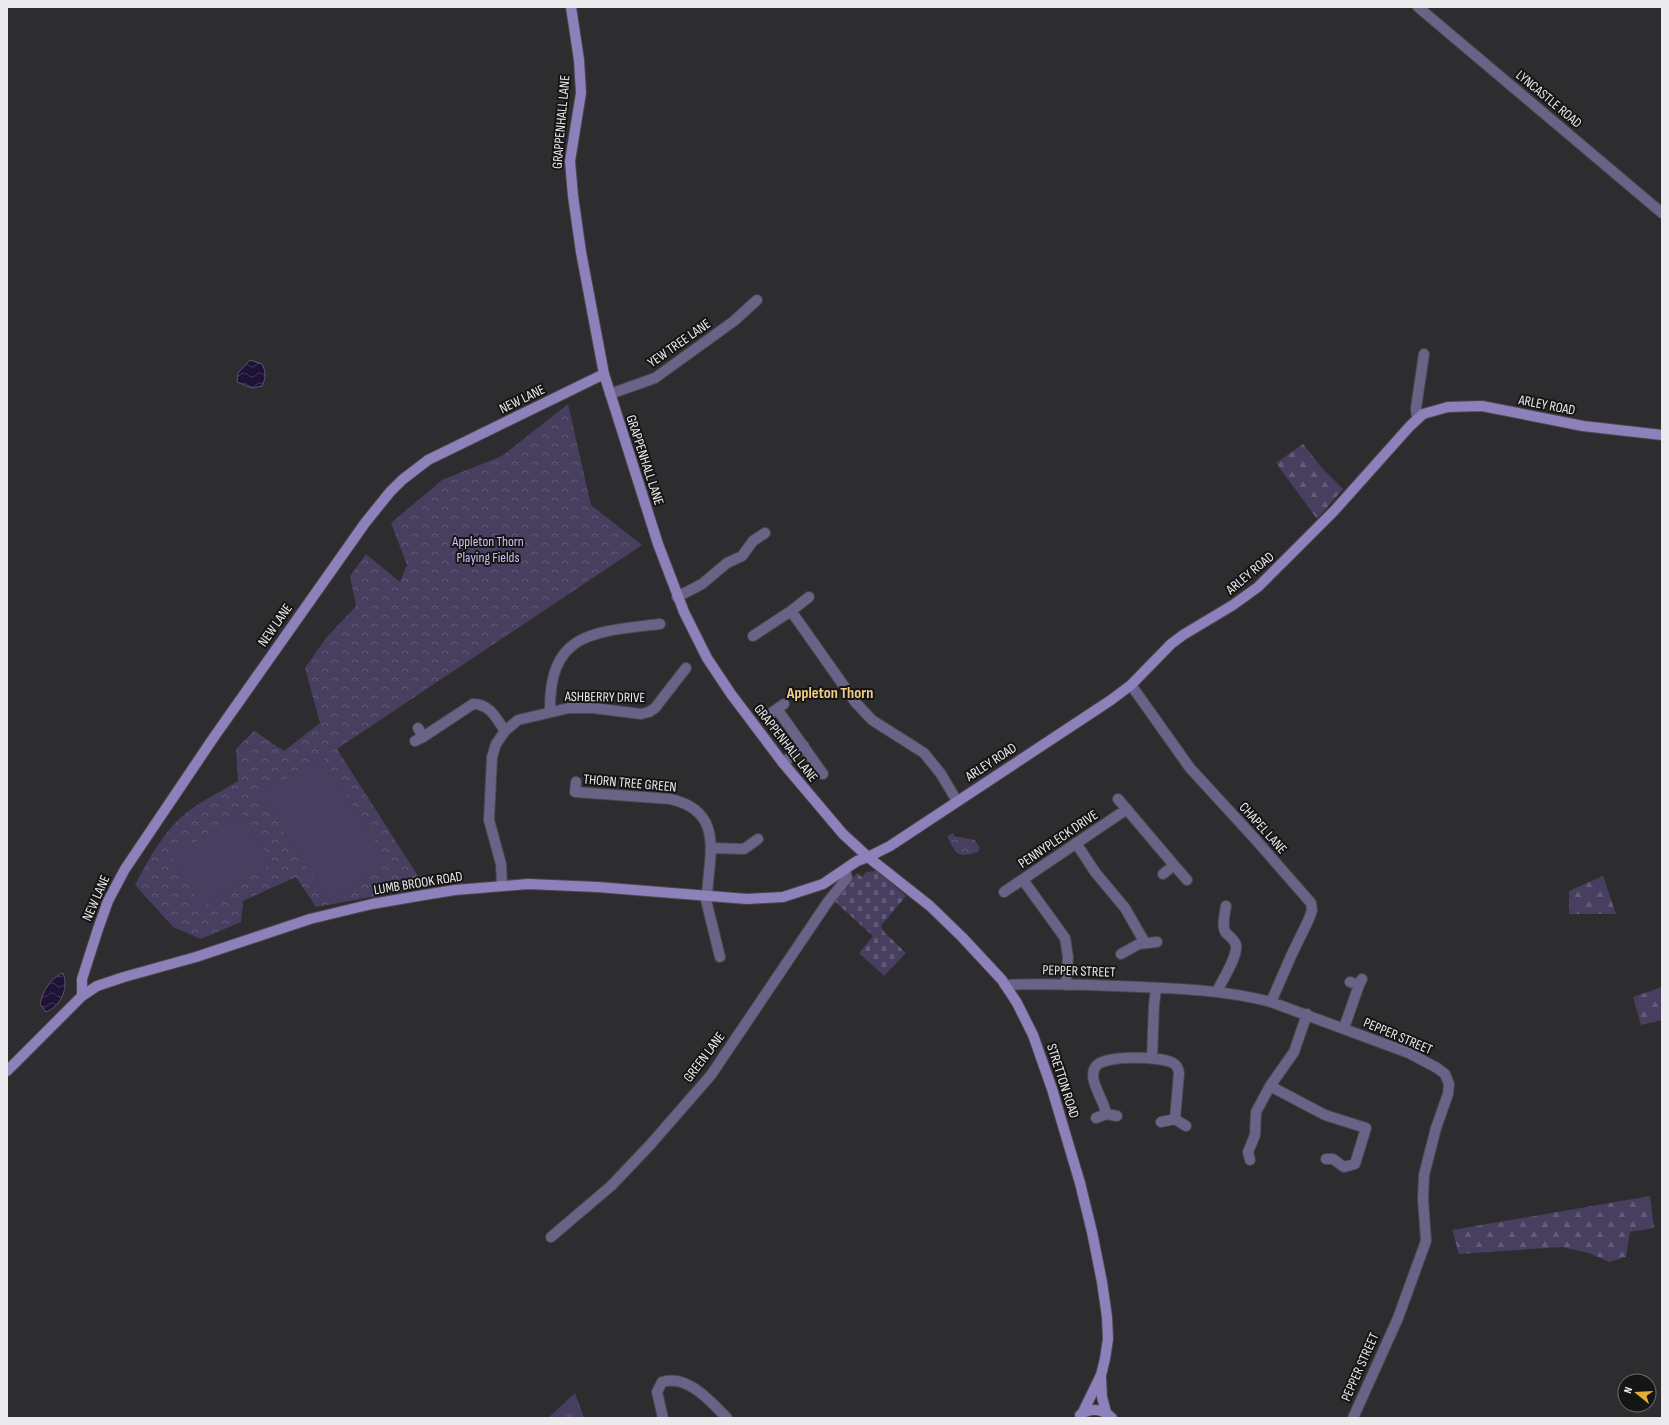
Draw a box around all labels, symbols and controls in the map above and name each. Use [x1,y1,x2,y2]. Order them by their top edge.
street label: LYNCASTLE ROAD [1513,66,1586,132]
street label: GRAPPENHALL LANE [548,74,574,170]
street label: YEW TREE LANE [644,315,714,371]
street label: NEW LANE [496,381,548,417]
street label: ARLEY ROAD [1516,391,1577,419]
street label: GRAPPENHALL LANE [622,413,668,508]
park label: Appleton Thorn Playing Fields [451,533,524,566]
street label: ARLEY ROAD [1222,548,1278,599]
street label: NEW LANE [254,600,296,650]
district label: Appleton Thorn [786,684,873,703]
street label: ASHBERRY DRIVE [564,688,645,706]
street label: GRAPPENHALL LANE [750,701,822,785]
street label: ARLEY ROAD [961,739,1020,785]
street label: THORN TREE GREEN [583,770,677,796]
street label: CHAPEL LANE [1236,799,1291,857]
street label: PENNYPLECK DRIVE [1015,806,1101,872]
street label: LUMB BROOK ROAD [372,868,464,898]
street label: NEW LANE [78,872,114,924]
street label: PEPPER STREET [1042,961,1116,981]
street label: PEPPER STREET [1361,1014,1435,1058]
street label: GREEN LANE [680,1028,729,1086]
street label: STRETTON ROAD [1043,1042,1083,1121]
street label: PEPPER STREET [1337,1330,1383,1404]
north arrow [1617,1373,1657,1413]
text: N [1621,1385,1635,1395]

